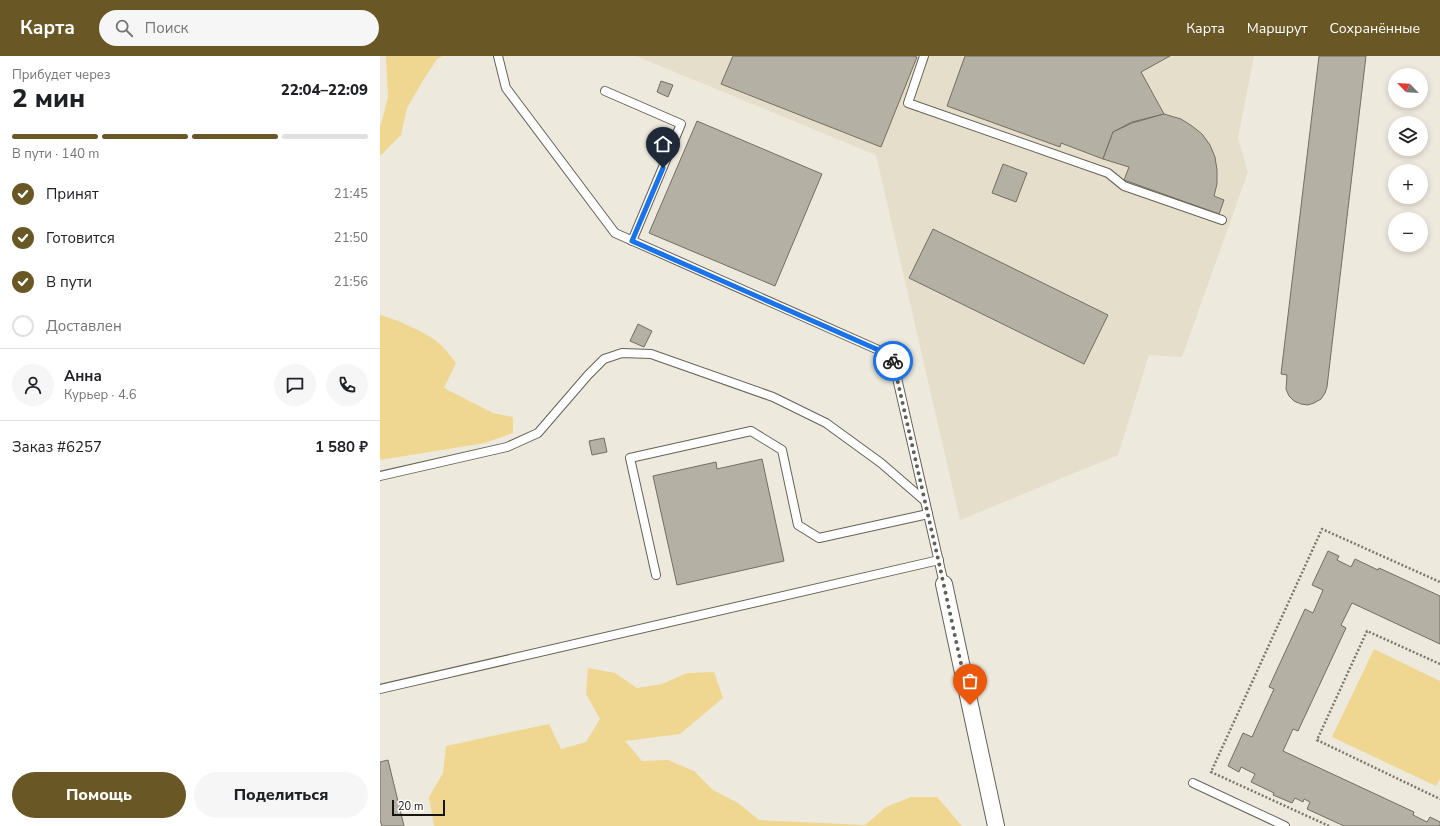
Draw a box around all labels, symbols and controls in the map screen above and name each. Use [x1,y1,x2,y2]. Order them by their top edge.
search box [99,10,379,46]
text: Карта [20,15,75,41]
icon: search [113,17,135,39]
text: Поиск [145,18,188,38]
text: Карта [1186,19,1225,38]
text: Маршрут [1247,19,1308,38]
text: Сохранённые [1330,19,1420,38]
text: Прибудет через [12,66,110,84]
north arrow [1388,68,1428,108]
map controls [1388,68,1428,252]
text: 22:04–22:09 [281,80,368,100]
text: 2 мин [12,81,85,116]
button: layers [1388,116,1428,156]
pin [646,127,680,168]
icon: home [652,133,674,155]
text: В пути · 140 m [12,145,99,163]
button: + [1388,164,1428,204]
icon: check [12,183,34,205]
text: Принят [46,184,99,204]
text: 21:45 [334,185,368,203]
button: − [1388,212,1428,252]
icon: check [12,227,34,249]
text: Готовится [46,228,115,248]
text: 21:50 [334,229,368,247]
icon: check [12,271,34,293]
text: В пути [46,272,92,292]
text: 21:56 [334,273,368,291]
text: Доставлен [46,316,122,336]
courier [873,341,913,381]
icon: bike [882,350,904,372]
button: person [12,364,54,406]
button: chat [274,364,316,406]
button: phone [326,364,368,406]
text: Анна [64,366,102,386]
text: Курьер · 4.6 [64,386,137,404]
text: Заказ #6257 [12,437,102,457]
text: 1 580 ₽ [315,437,368,457]
pin [953,664,987,705]
icon: bag [959,670,981,692]
button: Помощь [12,772,186,818]
button: Поделиться [194,772,368,818]
scale bar [392,798,445,817]
text: 20 m [398,799,423,814]

